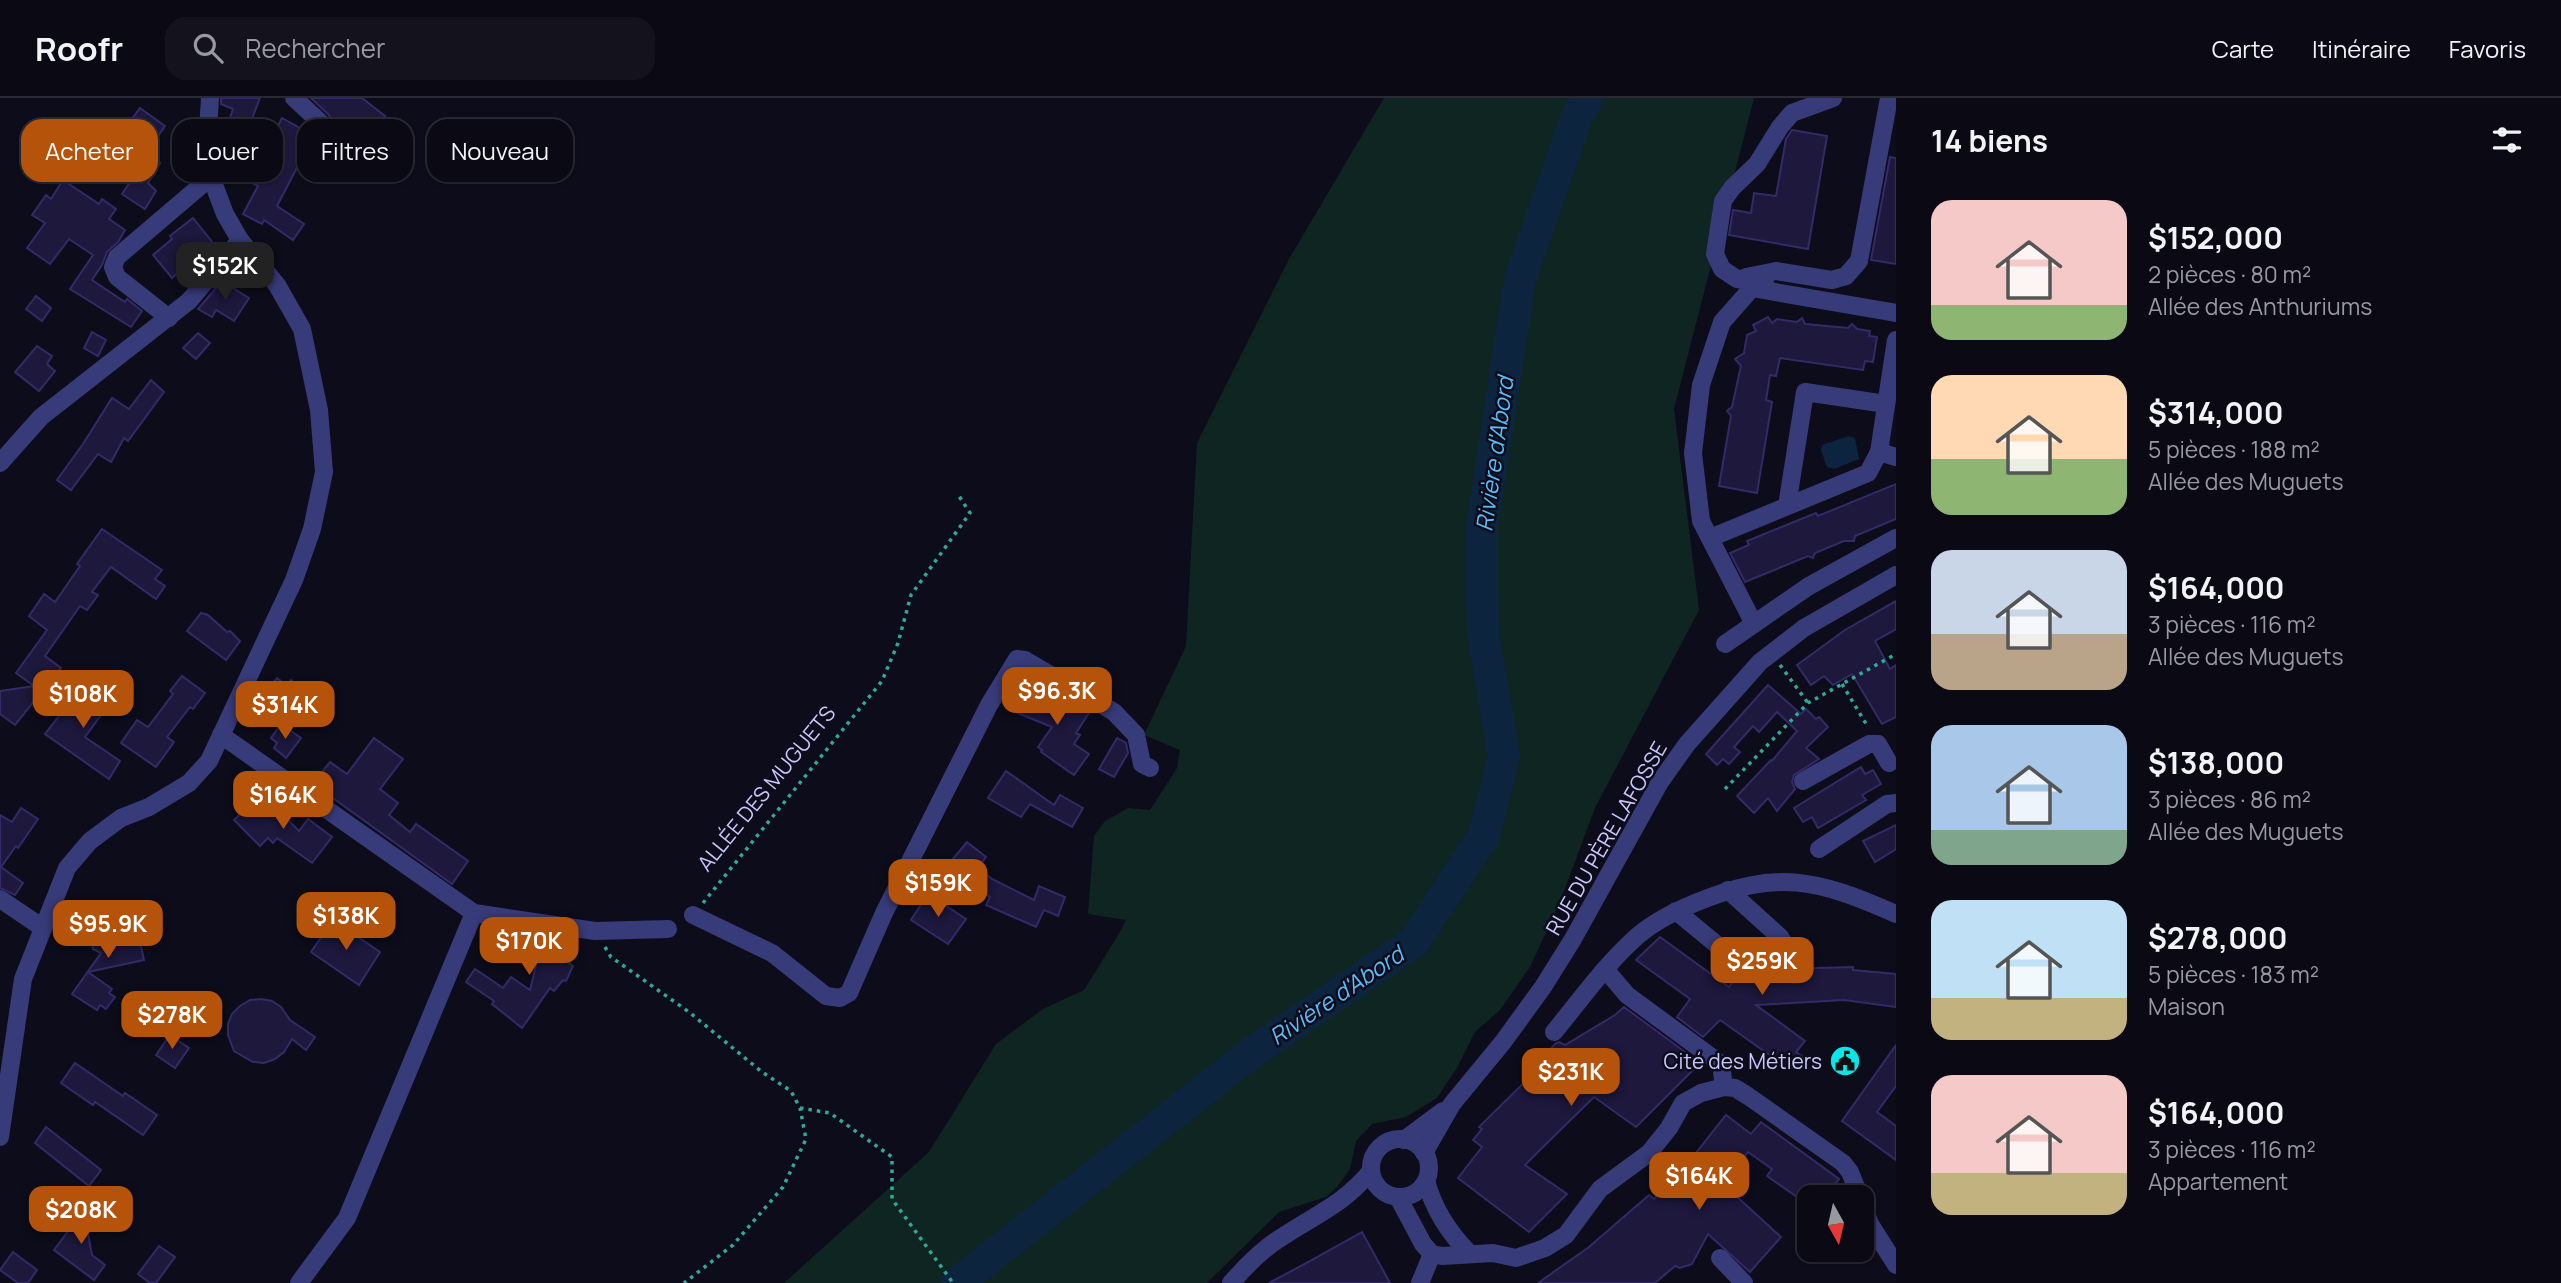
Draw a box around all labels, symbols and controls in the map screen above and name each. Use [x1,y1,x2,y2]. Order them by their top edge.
search box [165,17,655,80]
text: Roofr [35,26,123,71]
icon: search [189,29,227,67]
text: Rechercher [245,30,385,66]
text: Carte [2212,32,2274,65]
text: Itinéraire [2312,32,2411,65]
text: Favoris [2449,32,2526,65]
chip: Acheter [21,119,158,182]
chip: Louer [172,119,283,182]
chip: Filtres [297,119,413,182]
chip: Nouveau [427,119,573,182]
text: 14 biens [1931,120,2048,161]
icon: filters [2488,121,2526,159]
text: $152,000 [2148,217,2283,258]
icon: home [1987,228,2071,312]
pin: $152K [176,242,274,302]
text: $152K [192,249,258,281]
text: 2 pièces · 80 m² [2148,258,2311,290]
text: Allée des Anthuriums [2148,290,2372,322]
water label: Rivière d'Abord [1467,371,1521,533]
text: $314,000 [2148,392,2283,433]
icon: home [1987,403,2071,487]
text: 5 pièces · 188 m² [2148,433,2320,465]
text: Allée des Muguets [2148,465,2344,497]
text: $164,000 [2148,567,2285,608]
icon: home [1987,578,2071,662]
text: 3 pièces · 116 m² [2148,608,2316,640]
text: Allée des Muguets [2148,640,2344,672]
pin: $96.3K [1000,668,1114,727]
pin: $108K [34,670,132,730]
text: $96.3K [1018,674,1096,706]
text: $108K [49,677,117,709]
pin: $314K [236,682,334,741]
text: $314K [252,688,318,720]
street label: ALLÉE DES MUGUETS [691,700,841,876]
street label: RUE DU PÈRE LAFOSSE [1539,736,1673,940]
text: $138,000 [2148,742,2284,783]
icon: home [1987,753,2071,837]
pin: $164K [234,772,332,831]
text: $164K [249,778,317,810]
text: 3 pièces · 86 m² [2148,783,2311,815]
text: Allée des Muguets [2148,815,2344,847]
pin: $159K [889,860,987,919]
text: $159K [904,866,972,898]
pin: $138K [297,892,395,952]
text: $138K [313,899,379,931]
pin: $95.9K [51,900,165,960]
text: $95.9K [69,907,147,939]
text: $278,000 [2148,917,2287,958]
pin: $170K [480,918,578,977]
text: $170K [496,924,562,956]
icon: home [1987,928,2071,1012]
water label: Rivière d'Abord [1262,936,1412,1052]
pin: $259K [1713,937,1811,997]
text: $259K [1727,944,1797,976]
text: 5 pièces · 183 m² [2148,958,2319,990]
text: Maison [2148,990,2225,1022]
pin: $278K [123,992,221,1051]
text: $278K [137,998,207,1030]
public building icon: Cité des Métiers [1828,1044,1862,1078]
place label: Cité des Métiers [1664,1047,1822,1075]
pin: $231K [1522,1048,1620,1108]
text: $231K [1538,1055,1604,1087]
text: $164,000 [2148,1092,2285,1133]
icon: home [1987,1103,2071,1187]
text: 3 pièces · 116 m² [2148,1133,2316,1165]
pin: $164K [1650,1152,1748,1212]
text: $164K [1665,1159,1733,1191]
text: Appartement [2148,1165,2288,1197]
north arrow [1797,1185,1874,1262]
map controls [1797,1185,1874,1262]
pin: $208K [32,1186,130,1246]
text: $208K [45,1193,117,1225]

